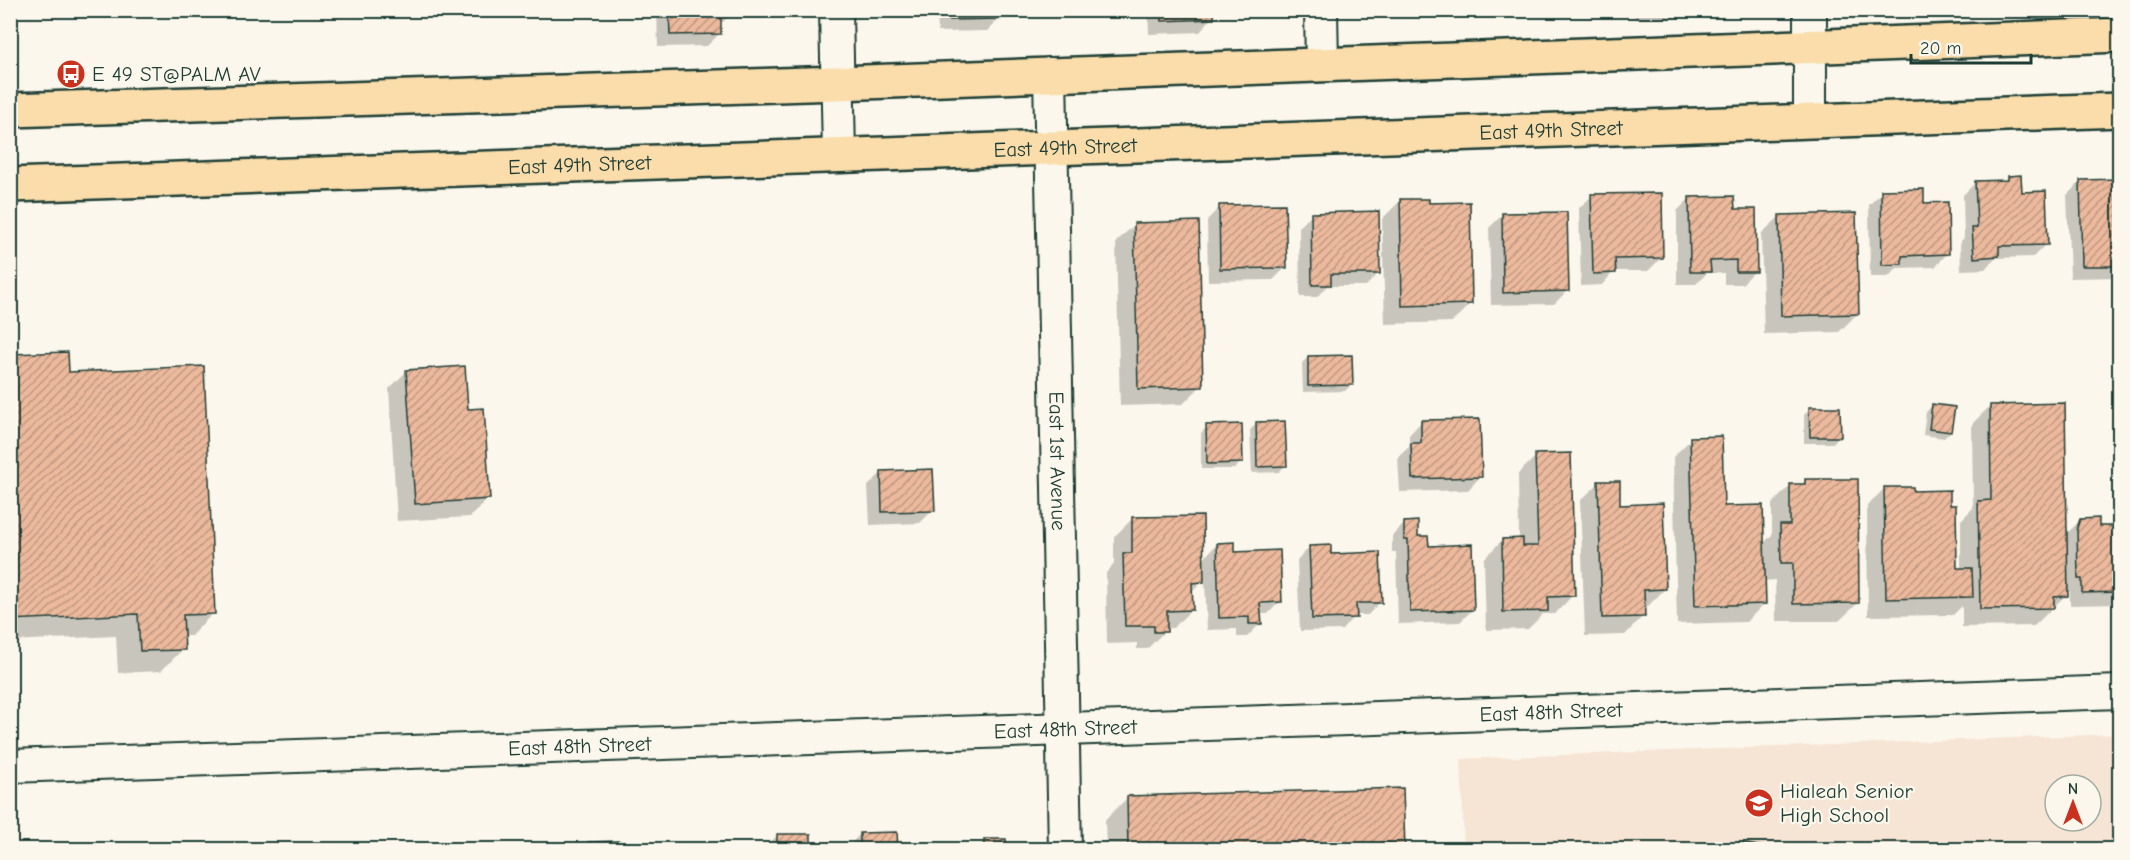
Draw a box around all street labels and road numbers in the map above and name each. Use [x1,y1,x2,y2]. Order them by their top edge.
street label: East 49th Street [1479,116,1624,145]
street label: East 49th Street [993,133,1138,162]
street label: East 49th Street [507,150,653,179]
street label: East 1st Avenue [1044,391,1071,531]
street label: East 48th Street [1479,697,1624,726]
street label: East 48th Street [993,714,1138,743]
street label: East 48th Street [508,731,653,761]

